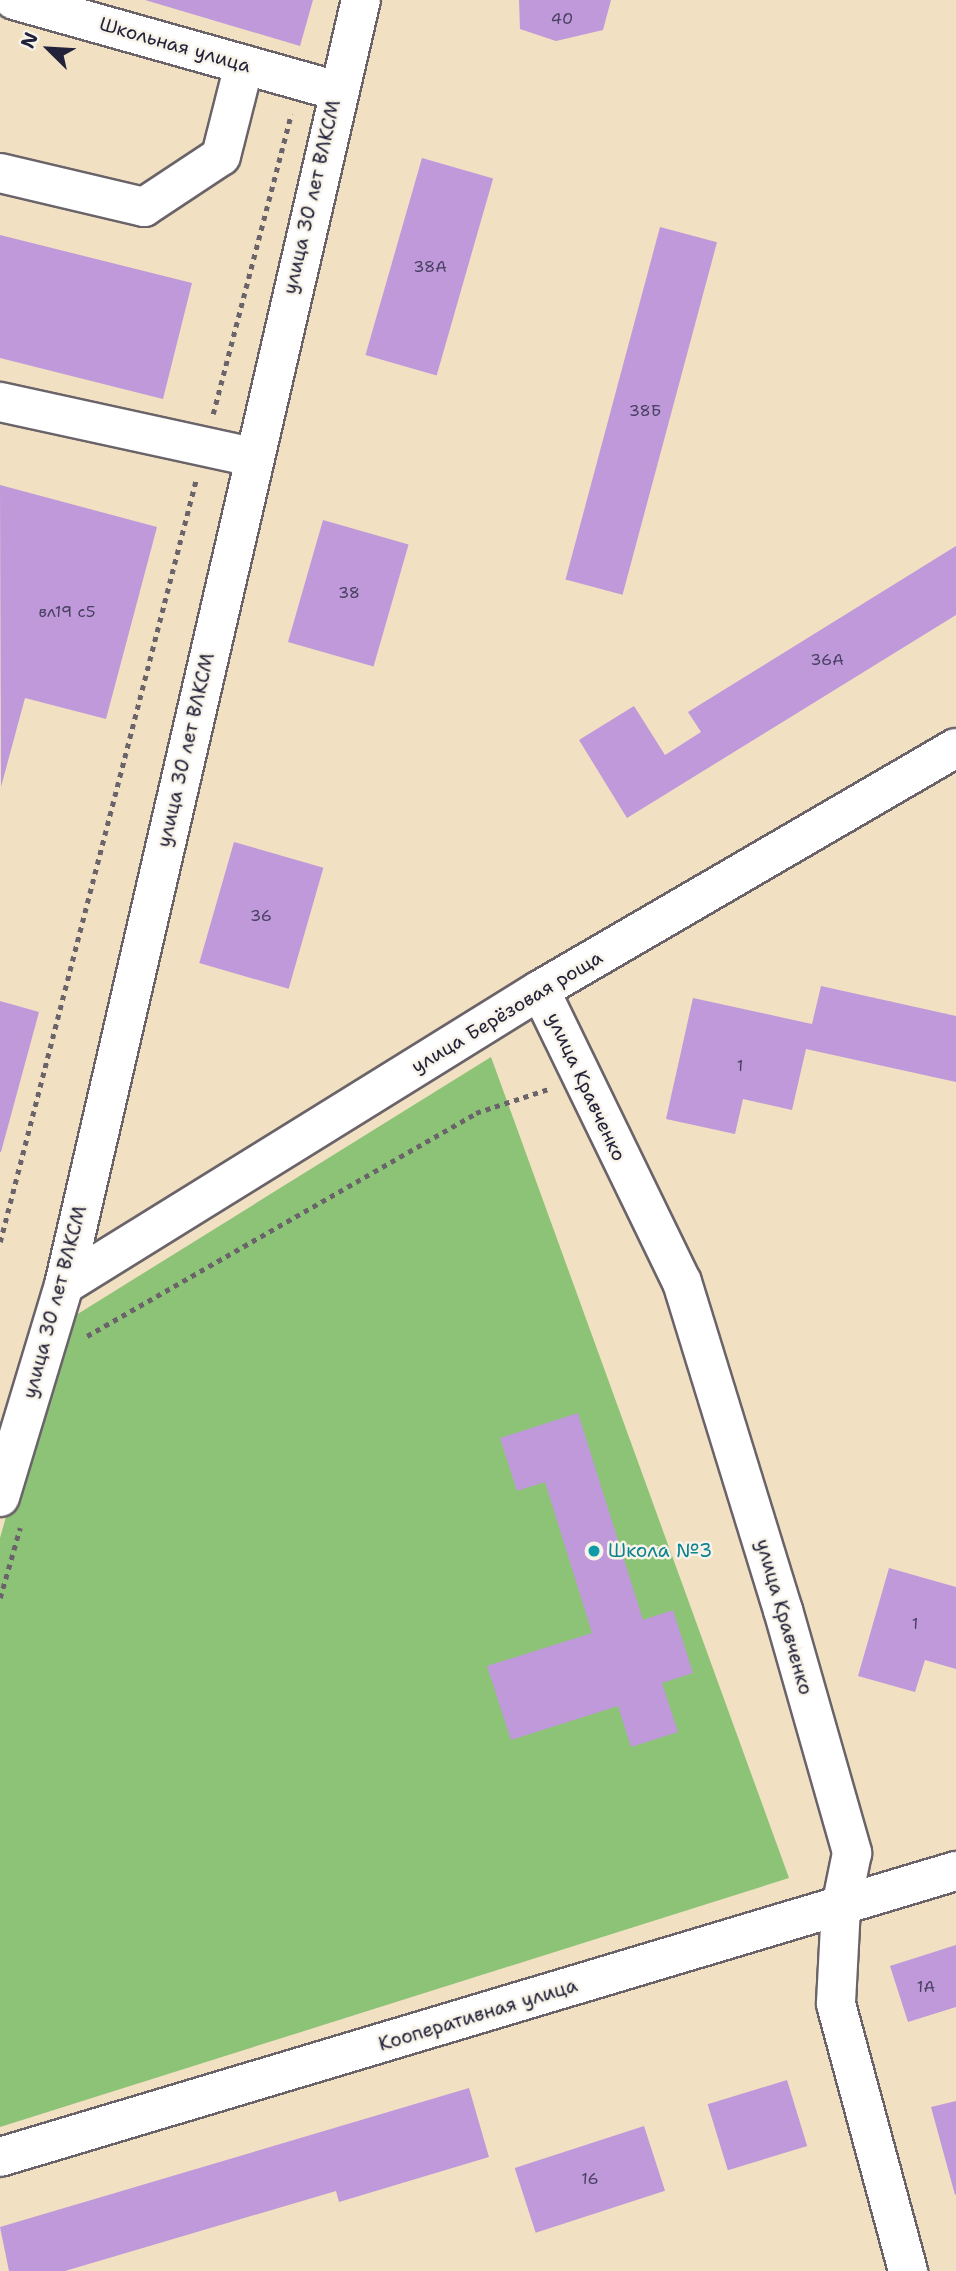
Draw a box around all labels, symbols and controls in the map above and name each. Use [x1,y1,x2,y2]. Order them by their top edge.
house number: 40 [551,9,573,29]
street label: Школьная улица [97,12,253,78]
north arrow [14,14,84,84]
text: N [15,28,44,52]
street label: улица 30 лет ВЛКСМ [279,98,345,296]
house number: 38А [413,257,447,277]
house number: 38Б [629,401,661,421]
house number: 38 [338,583,360,603]
house number: вл19 с5 [39,602,95,622]
house number: 36А [810,650,844,670]
street label: улица 30 лет ВЛКСМ [153,651,219,849]
house number: 36 [250,906,272,926]
street label: улица Берёзовая роща [407,946,607,1078]
street label: улица Кравченко [542,1009,630,1165]
house number: 1 [737,1056,743,1076]
street label: улица 30 лет ВЛКСМ [18,1203,92,1401]
street label: улица Кравченко [751,1536,817,1698]
place label: Школа №3 [608,1540,712,1562]
marker: Школа №3 [586,1543,602,1559]
house number: 1 [912,1614,918,1634]
street label: Кооперативная улица [376,1974,580,2056]
house number: 1А [917,1977,935,1997]
house number: 16 [581,2169,599,2189]

